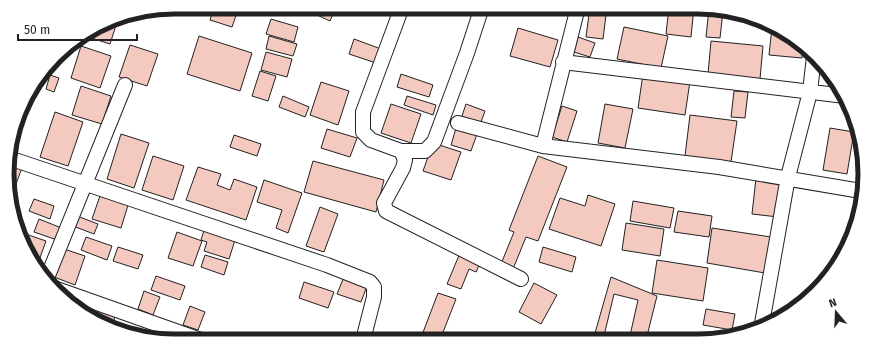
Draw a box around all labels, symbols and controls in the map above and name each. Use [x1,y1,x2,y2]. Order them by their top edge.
scale bar [18,16,137,42]
text: 50 m [24,23,50,37]
north arrow [816,292,856,332]
text: N [827,296,838,310]

